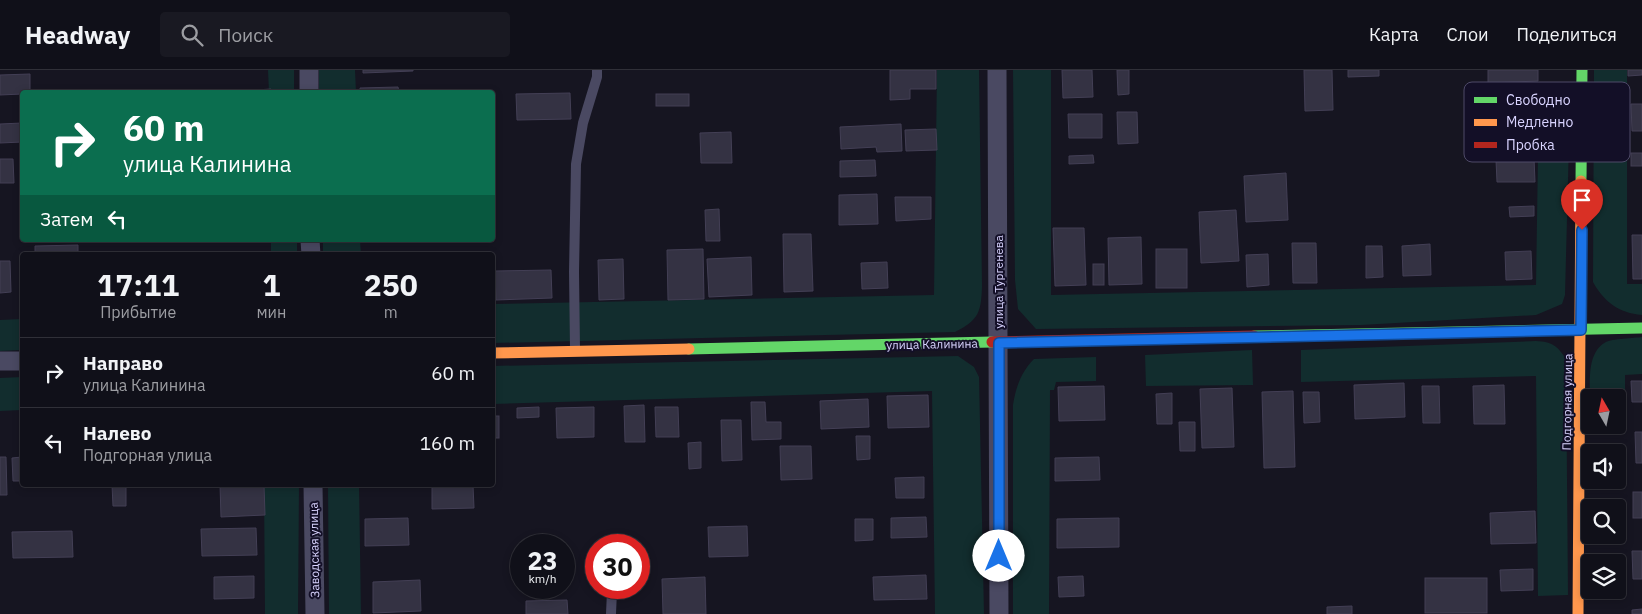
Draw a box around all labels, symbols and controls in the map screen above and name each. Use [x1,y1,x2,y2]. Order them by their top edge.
search box [160,12,510,57]
text: Headway [25,19,130,51]
icon: search [178,21,206,49]
text: Поиск [218,23,273,47]
text: Карта [1369,23,1419,46]
text: Слои [1447,23,1489,46]
text: Поделиться [1517,23,1617,46]
legend [1464,82,1630,162]
text: Свободно [1506,91,1571,109]
text: 60 m [123,105,205,151]
icon: right [40,110,105,175]
text: Медленно [1506,113,1574,131]
text: Пробка [1506,136,1555,154]
text: улица Калинина [123,149,291,178]
pin [1561,179,1603,230]
icon: arrive [1568,186,1596,214]
icon: left [103,205,131,233]
text: Затем [40,207,93,231]
street label: улица Тургенева [991,235,1006,329]
text: 17:11 [97,265,179,304]
text: 1 [262,265,280,304]
text: 250 [364,265,418,304]
text: Прибытие [100,302,176,322]
text: мин [256,302,286,322]
text: m [384,302,398,322]
street label: улица Калинина [886,336,979,352]
text: Направо [83,351,163,375]
street label: Подгорная улица [1559,353,1575,451]
icon: right [40,359,68,387]
text: 60 m [431,361,475,385]
text: улица Калинина [83,375,206,395]
north arrow [1581,389,1626,434]
map controls [1581,389,1626,599]
text: Налево [83,421,152,445]
icon: left [40,429,68,457]
text: 160 m [420,431,475,455]
button: sound [1581,444,1626,489]
text: Подгорная улица [83,445,212,465]
button: search [1581,499,1626,544]
street label: Заводская улица [306,502,322,598]
position arrow [972,529,1024,581]
speed limit sign: 30 [585,534,650,599]
text: 23 [527,544,558,577]
button: layers [1581,554,1626,599]
text: km/h [528,571,557,586]

